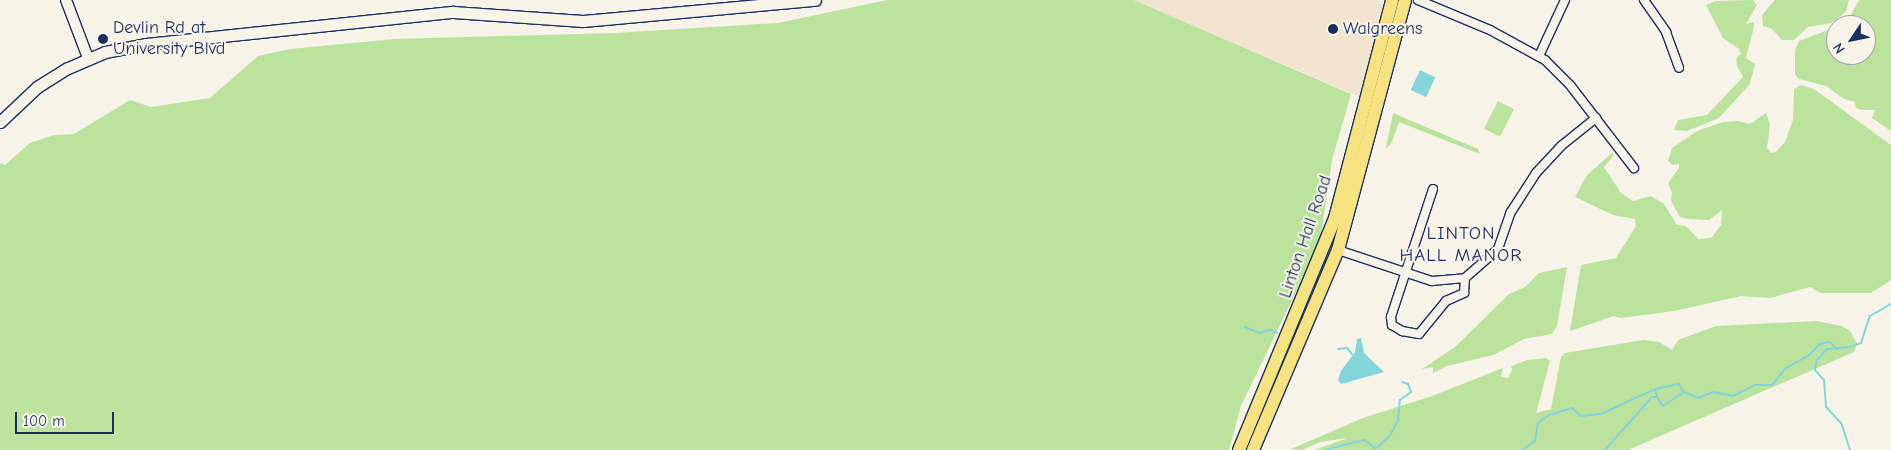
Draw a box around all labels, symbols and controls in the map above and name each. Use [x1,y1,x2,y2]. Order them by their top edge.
north arrow [1826,15,1876,65]
place label: Devlin Rd at University Blvd [113,18,225,60]
place label: Walgreens [1343,18,1422,40]
marker: Walgreens [1327,23,1339,35]
marker: Devlin Rd at University Blvd [97,33,109,45]
text: N [1829,40,1849,57]
street label: Linton Hall Road [1275,173,1337,301]
district label: LINTON HALL MANOR [1398,223,1524,267]
scale bar [18,402,116,434]
text: 100 m [23,412,65,430]

